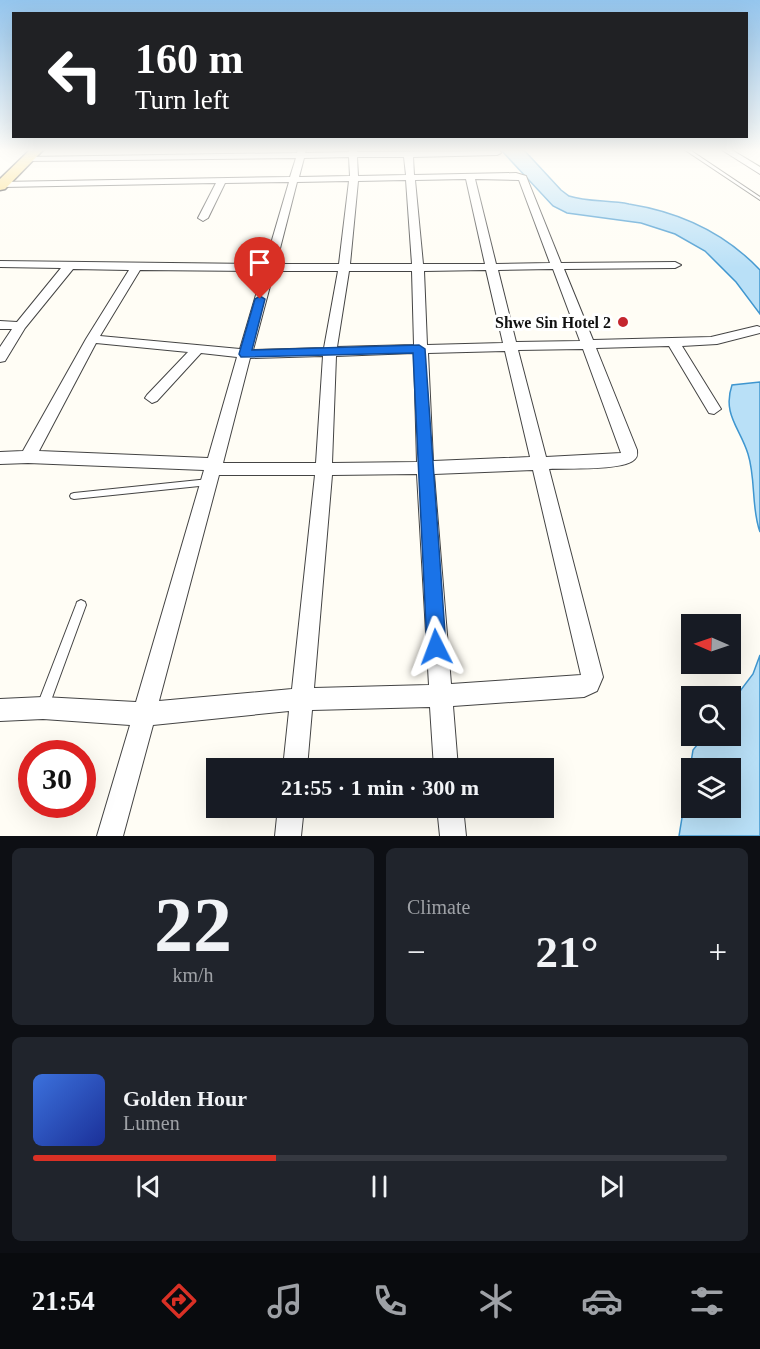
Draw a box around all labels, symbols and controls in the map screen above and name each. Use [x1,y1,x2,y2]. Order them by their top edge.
icon: left [36,36,114,114]
text: 160 m [135,36,244,82]
text: Turn left [135,85,229,115]
pin [234,237,285,299]
icon: arrive [243,246,276,279]
place label: Shwe Sin Hotel 2 [495,314,611,331]
marker: Shwe Sin Hotel 2 [616,315,630,329]
north arrow [681,614,741,674]
map controls [681,614,741,818]
position arrow [404,615,468,679]
button: search [681,686,741,746]
speed limit sign: 30 [18,740,96,818]
button: layers [681,758,741,818]
text: 21:55 · 1 min · 300 m [281,775,479,800]
text: 22 [154,881,232,968]
text: Climate [407,896,470,918]
text: 21° [536,927,599,977]
text: − [407,934,426,970]
text: + [708,934,727,970]
text: km/h [172,964,214,986]
text: Golden Hour [123,1086,247,1111]
text: Lumen [123,1112,180,1134]
icon: previous [132,1170,165,1203]
icon: pause [363,1170,396,1203]
icon: next [595,1170,628,1203]
icon: directions [158,1280,200,1322]
icon: music [264,1280,306,1322]
icon: phone [369,1280,411,1322]
icon: climate [475,1280,517,1322]
icon: car [581,1280,623,1322]
icon: filters [686,1280,728,1322]
text: 21:54 [32,1286,95,1316]

